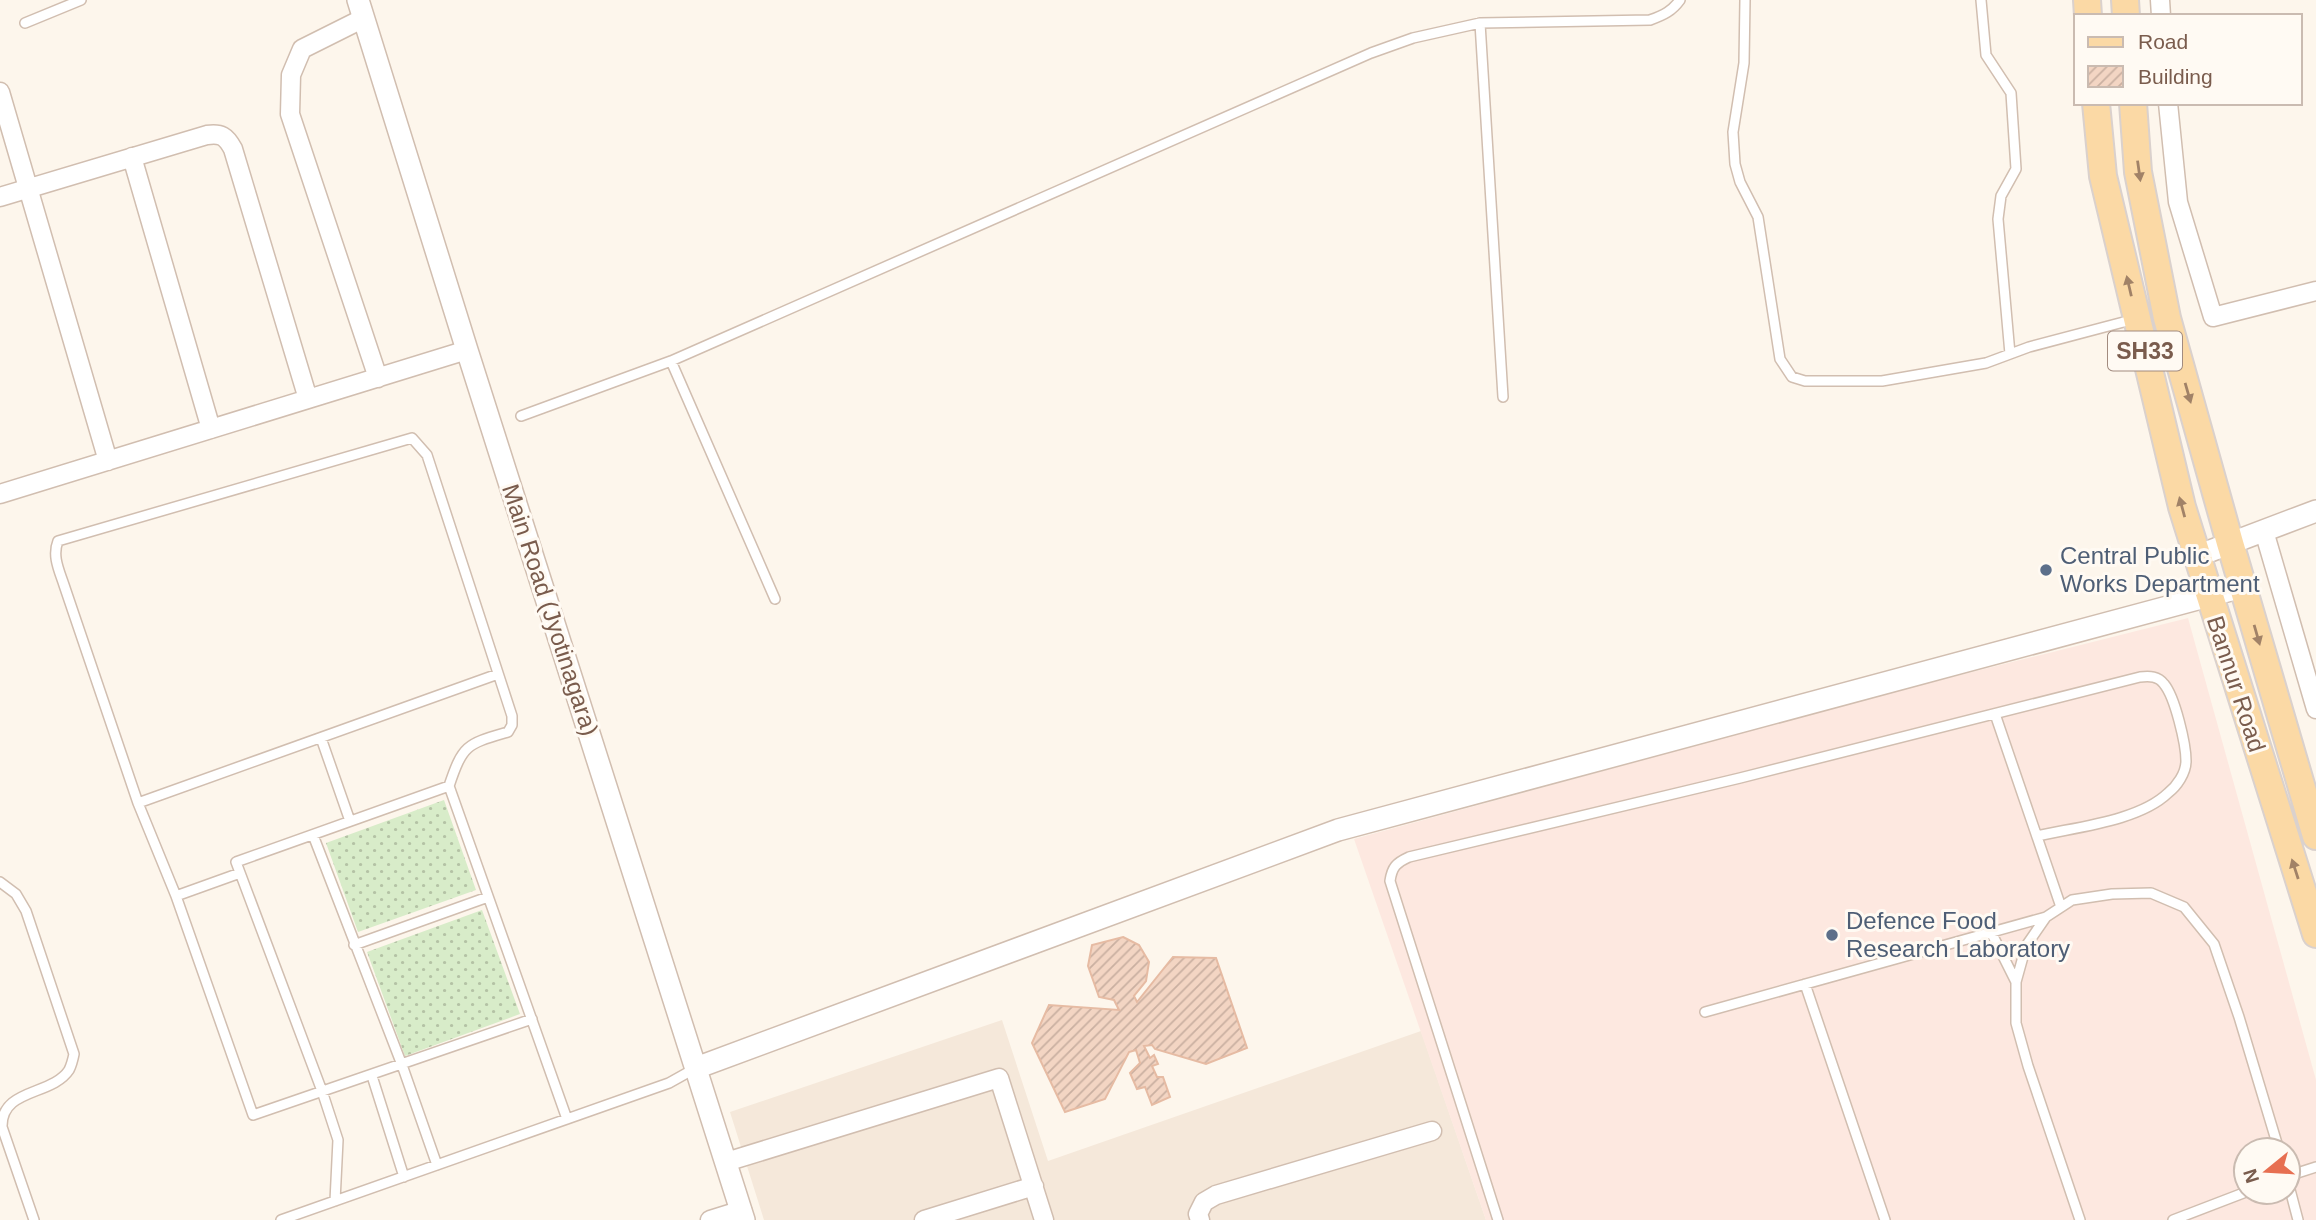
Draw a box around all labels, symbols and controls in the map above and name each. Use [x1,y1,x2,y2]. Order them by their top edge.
legend [2074,14,2302,105]
text: Road [2138,30,2188,53]
text: Building [2138,65,2213,88]
one-way arrow [2133,160,2144,182]
one-way arrow [2123,275,2134,297]
road number: SH33 [2108,332,2182,370]
one-way arrow [2183,383,2193,404]
street label: Main Road (Jyotinagara) [497,481,604,739]
one-way arrow [2176,496,2187,518]
place label: Central Public Works Department [2060,542,2260,597]
marker: Central Public Works Department [2038,562,2054,578]
street label: Bannur Road [2202,612,2271,755]
one-way arrow [2252,625,2262,646]
one-way arrow [2290,858,2300,879]
place label: Defence Food Research Laboratory [1846,907,2070,962]
marker: Defence Food Research Laboratory [1824,927,1840,943]
north arrow [2232,1136,2302,1206]
text: N [2239,1166,2263,1186]

